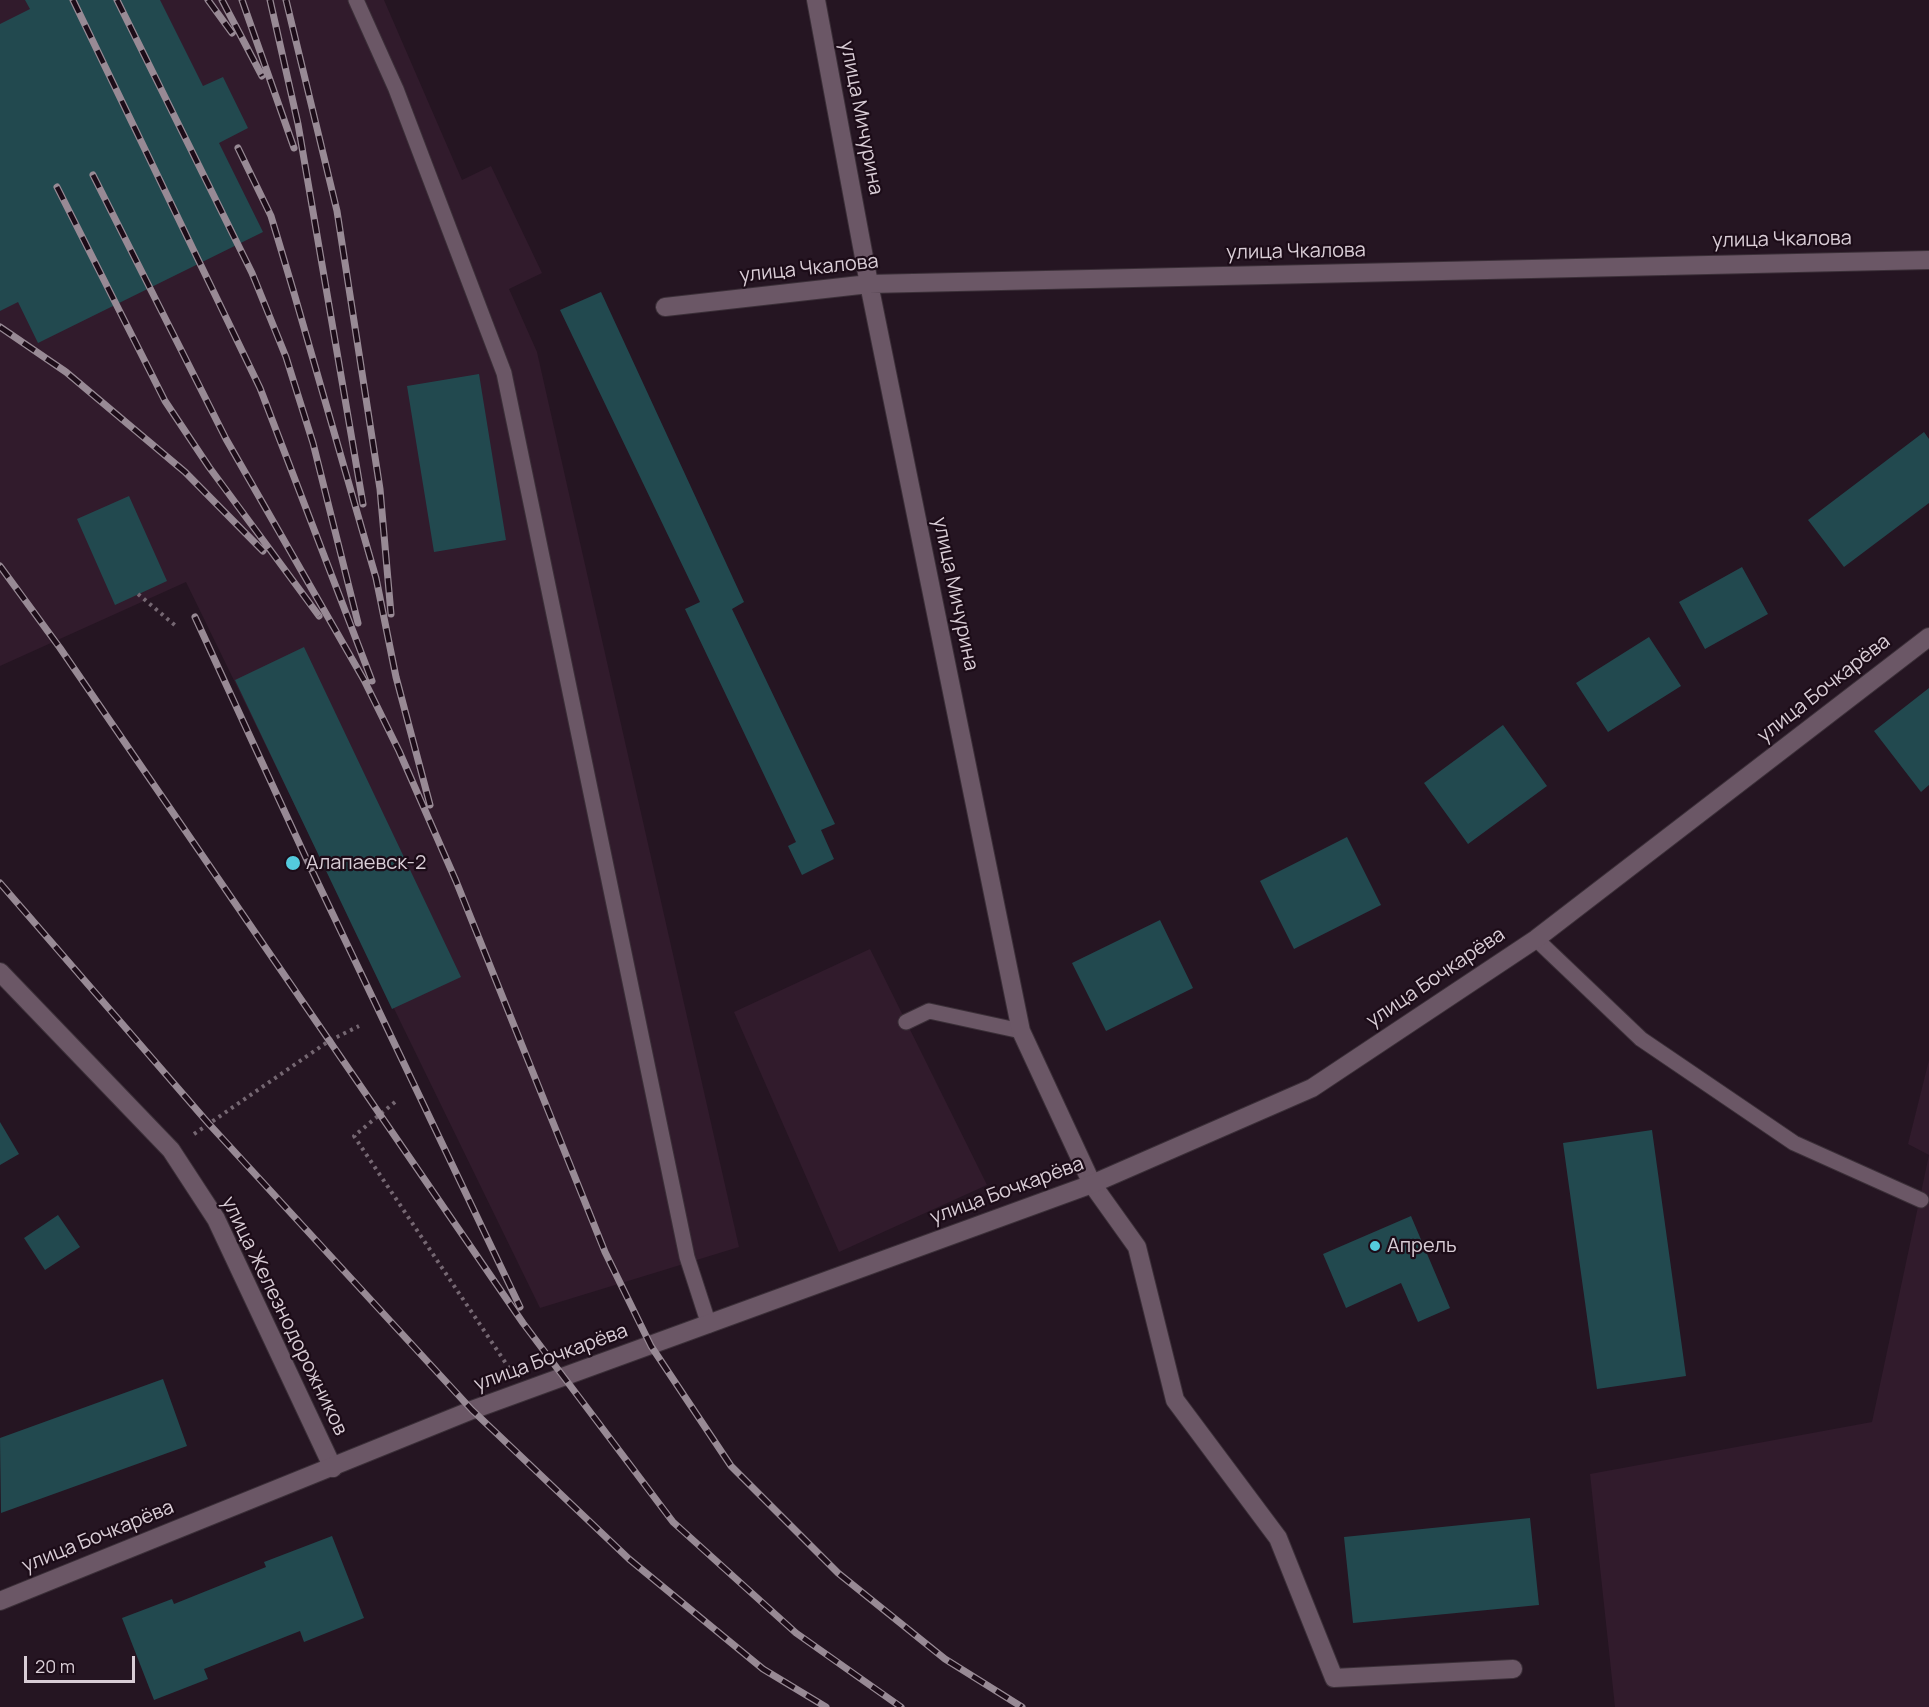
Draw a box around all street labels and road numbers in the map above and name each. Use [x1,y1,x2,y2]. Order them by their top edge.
street label: улица Мичурина [834,39,888,197]
street label: улица Чкалова [1712,227,1852,253]
street label: улица Чкалова [1226,239,1366,265]
street label: улица Чкалова [738,250,880,288]
street label: улица Мичурина [927,515,983,673]
street label: улица Бочкарёва [1753,630,1895,748]
street label: улица Бочкарёва [1362,923,1510,1033]
street label: улица Бочкарёва [927,1152,1087,1230]
street label: улица Железнодорожников [216,1193,352,1439]
street label: улица Бочкарёва [471,1319,631,1397]
street label: улица Бочкарёва [19,1496,177,1578]

